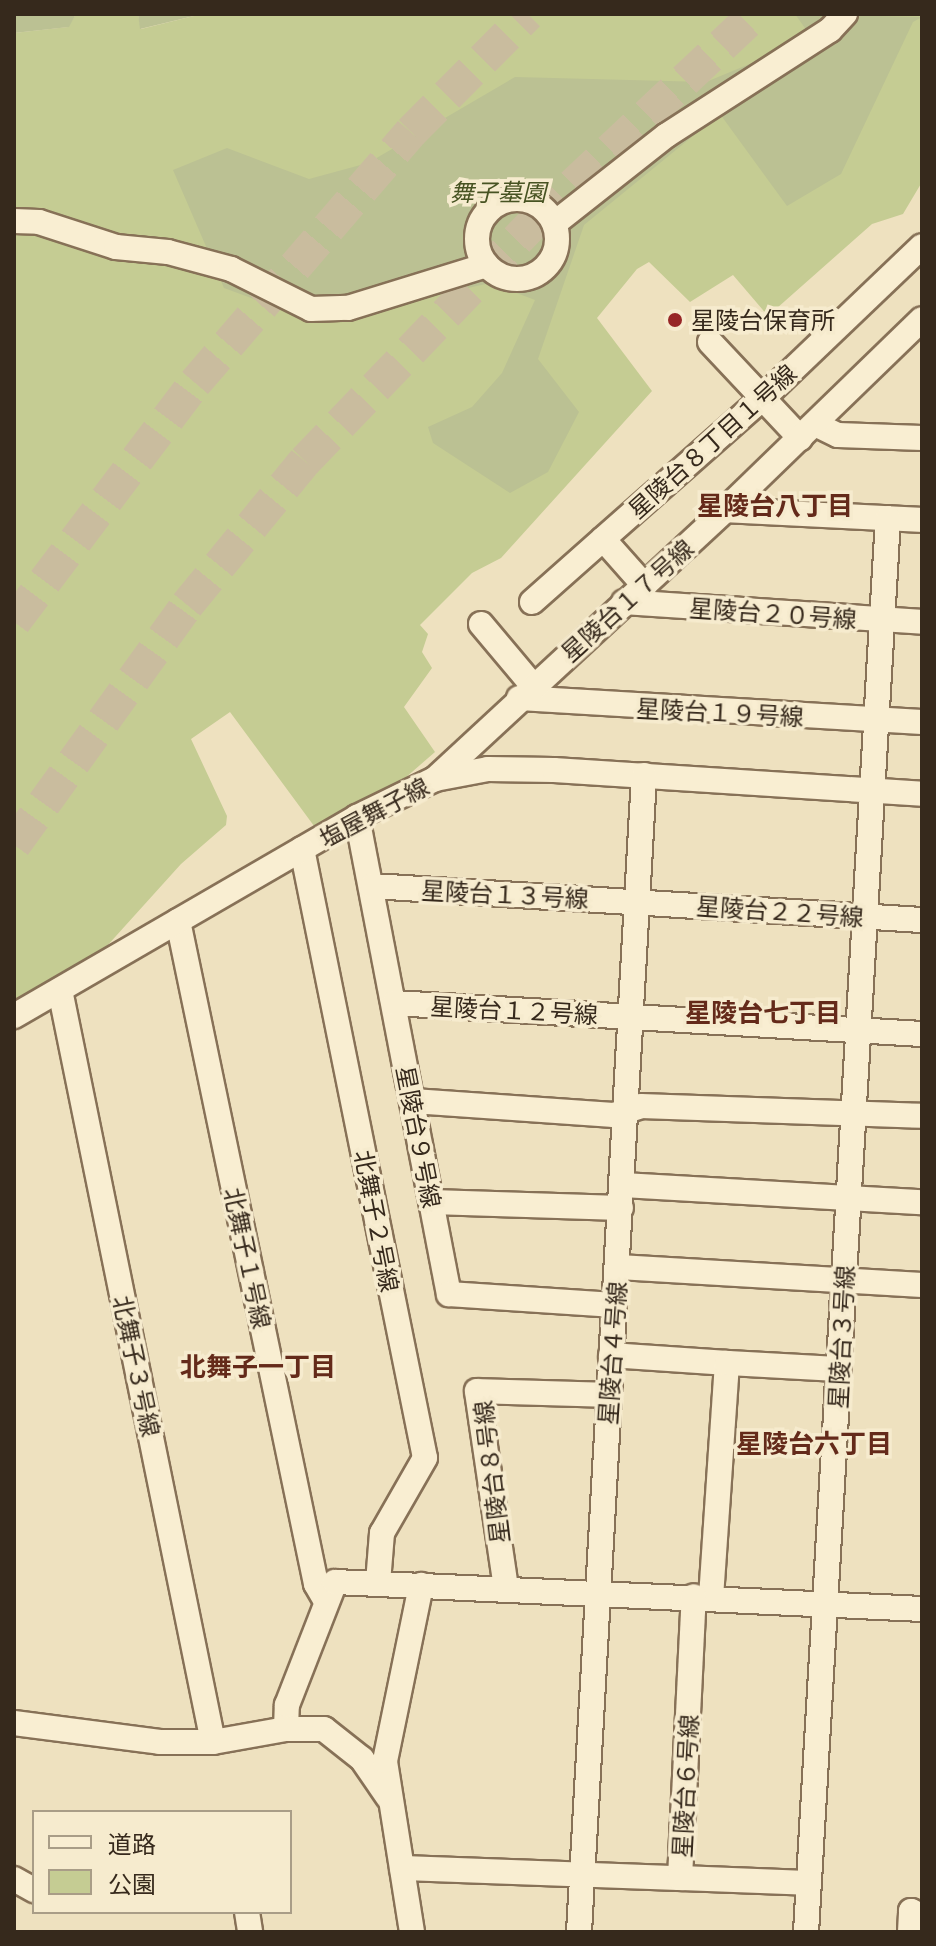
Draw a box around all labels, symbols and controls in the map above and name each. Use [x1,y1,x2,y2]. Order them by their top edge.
park label: 舞子墓園 [450,178,546,206]
place label: 星陵台保育所 [691,306,835,334]
marker: 星陵台保育所 [666,311,684,329]
street label: 星陵台８丁目１号線 [622,358,802,524]
district label: 星陵台八丁目 [697,490,853,522]
street label: 星陵台１７号線 [555,533,699,667]
street label: 星陵台２０号線 [688,593,858,633]
street label: 星陵台１９号線 [635,693,805,731]
street label: 塩屋舞子線 [314,771,434,853]
street label: 星陵台１３号線 [420,875,590,913]
street label: 星陵台２２号線 [695,891,865,931]
street label: 星陵台１２号線 [429,991,599,1029]
district label: 星陵台七丁目 [685,997,841,1029]
street label: 星陵台９号線 [391,1064,447,1210]
street label: 北舞子２号線 [349,1148,405,1294]
street label: 北舞子１号線 [219,1185,277,1331]
street label: 星陵台３号線 [823,1264,859,1410]
street label: 星陵台４号線 [593,1280,631,1426]
street label: 北舞子３号線 [108,1293,166,1439]
district label: 北舞子一丁目 [180,1351,336,1383]
street label: 星陵台８号線 [468,1399,514,1545]
district label: 星陵台六丁目 [736,1428,892,1460]
street label: 星陵台６号線 [667,1713,703,1859]
legend [32,1810,292,1914]
text: 道路 [108,1827,156,1860]
text: 公園 [108,1867,156,1900]

